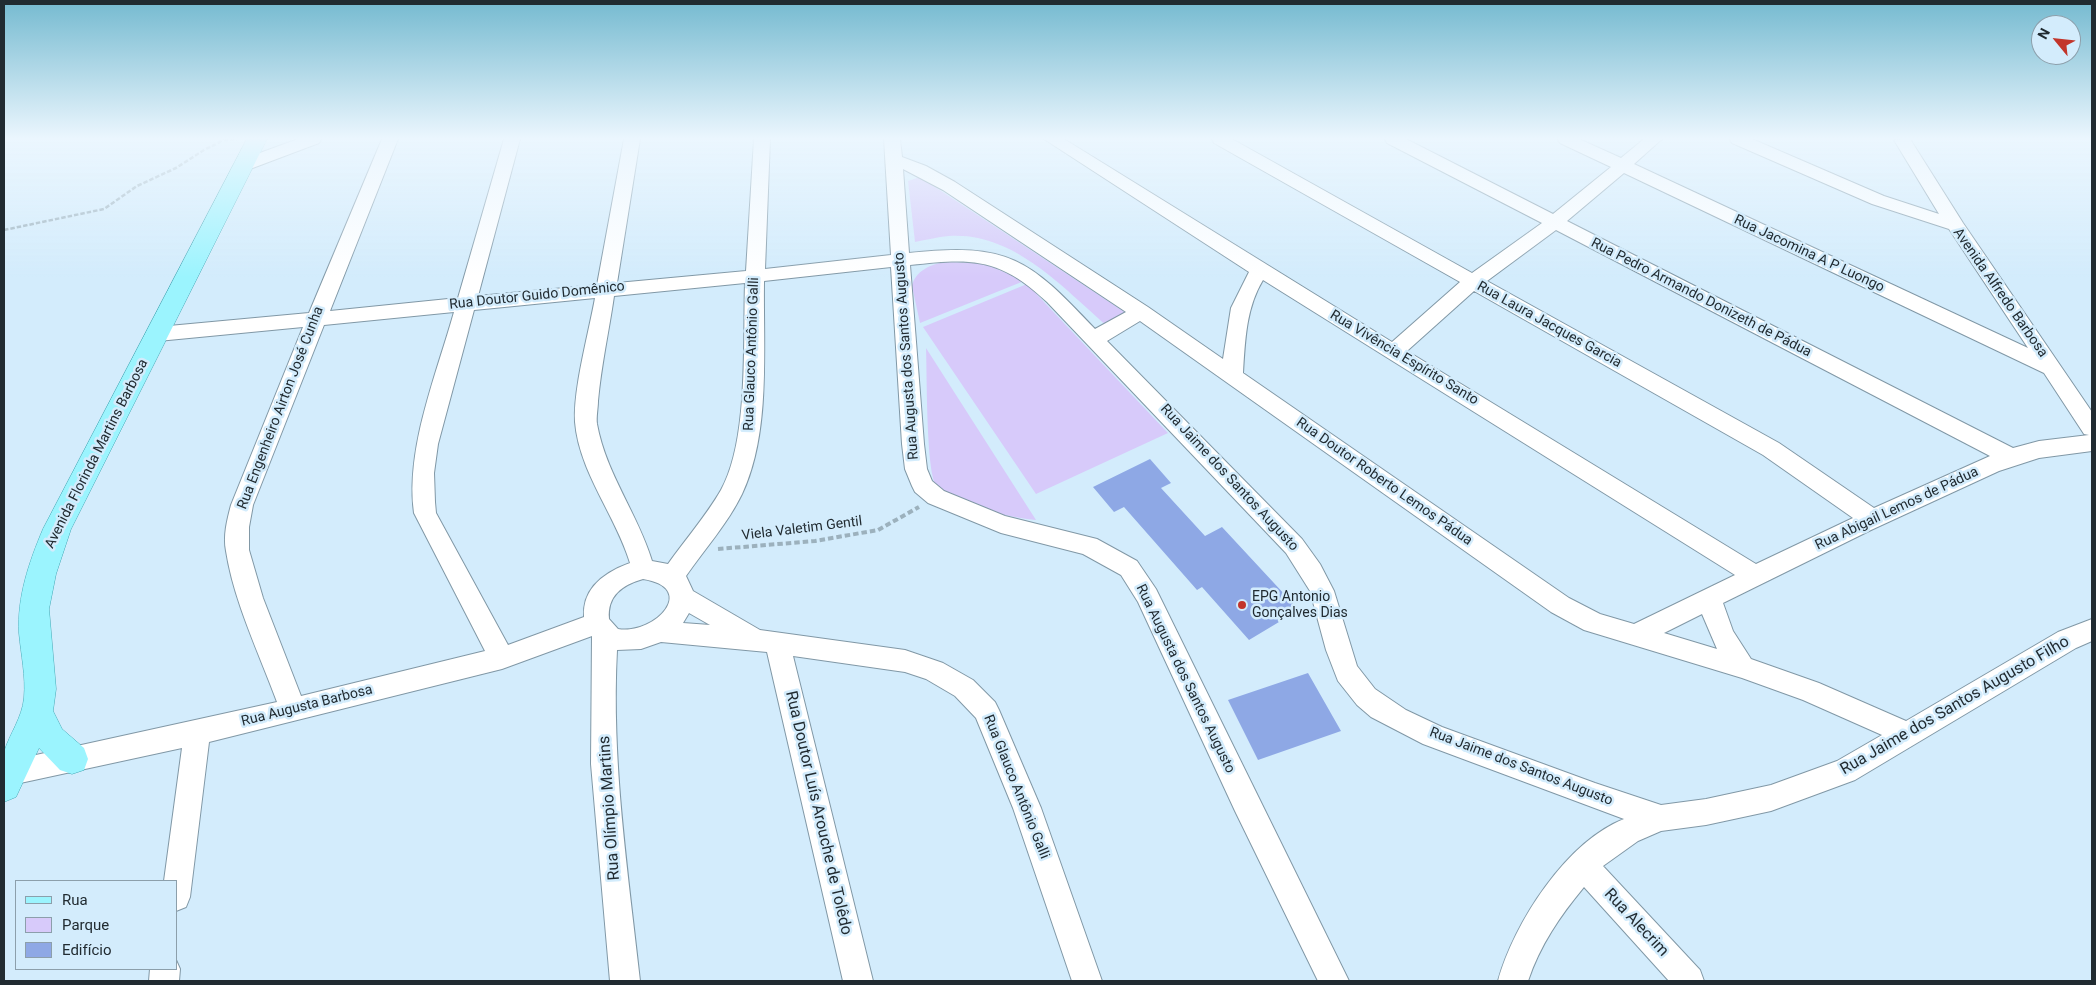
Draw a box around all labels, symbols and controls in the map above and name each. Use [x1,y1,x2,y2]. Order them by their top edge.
north arrow [2031,15,2081,65]
text: N [2034,25,2053,42]
street label: Rua Jacomina A P Luongo [1731,212,1887,296]
street label: Avenida Alfredo Barbosa [1949,225,2051,361]
street label: Rua Pedro Armando Donizeth de Pádua [1588,235,1814,361]
street label: Rua Augusta dos Santos Augusto [891,252,923,460]
street label: Rua Glauco Antônio Galli [741,277,763,431]
street label: Rua Doutor Guido Domênico [448,278,626,314]
street label: Rua Laura Jacques Garcia [1474,278,1624,372]
street label: Rua Engenheiro Airton José Cunha [235,304,327,512]
street label: Rua Vivência Espírito Santo [1327,307,1481,409]
street label: Avenida Florinda Martins Barbosa [42,357,152,551]
street label: Rua Jaime dos Santos Augusto [1156,401,1302,555]
street label: Rua Doutor Roberto Lemos Pádua [1293,414,1475,550]
street label: Rua Abigail Lemos de Pádua [1813,464,1981,554]
street label: Viela Valetim Gentil [741,513,863,545]
street label: Rua Augusta dos Santos Augusto [1132,582,1238,776]
place label: EPG Antonio Gonçalves Dias [1252,589,1348,622]
marker: EPG Antonio Gonçalves Dias [1236,599,1248,611]
street label: Rua Jaime dos Santos Augusto Filho [1837,632,2073,780]
street label: Rua Augusta Barbosa [240,682,374,730]
street label: Rua Doutor Luís Arouche de Tolêdo [781,689,855,937]
street label: Rua Glauco Antônio Galli [979,713,1053,861]
street label: Rua Jaime dos Santos Augusto [1427,724,1615,810]
street label: Rua Olímpio Martins [595,735,625,881]
legend [15,880,178,970]
street label: Rua Alecrim [1600,885,1672,961]
text: Rua [62,891,88,909]
text: Parque [62,916,109,934]
text: Edifício [62,941,111,959]

